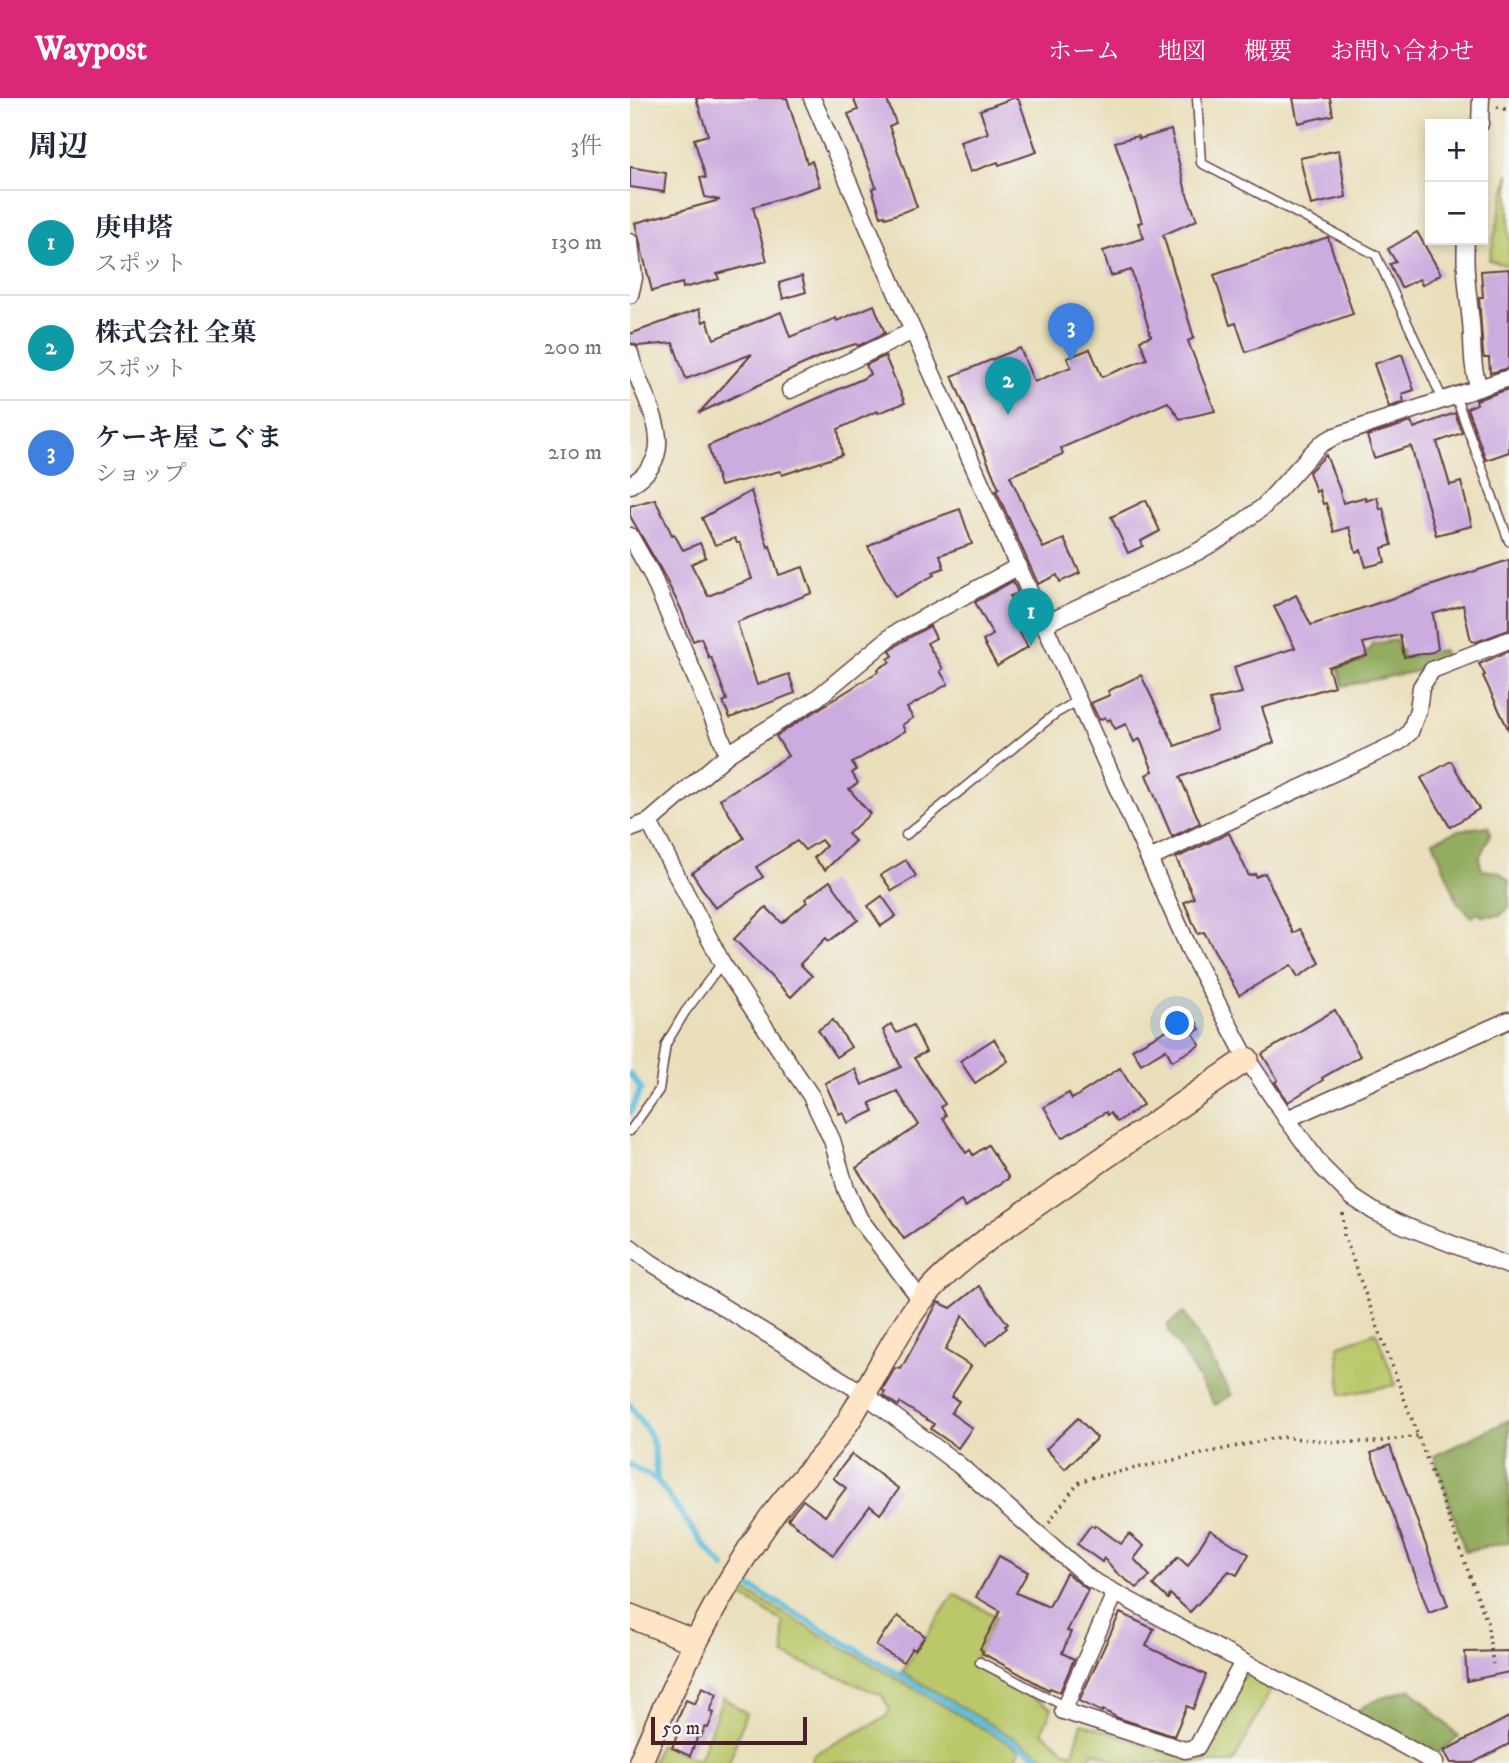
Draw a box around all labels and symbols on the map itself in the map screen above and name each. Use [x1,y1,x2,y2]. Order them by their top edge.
pin: 3 [1048,303,1094,361]
pin: 2 [985,357,1031,415]
pin: 1 [1008,588,1054,646]
your location [1160,1006,1194,1040]
scale bar [651,1714,807,1746]

